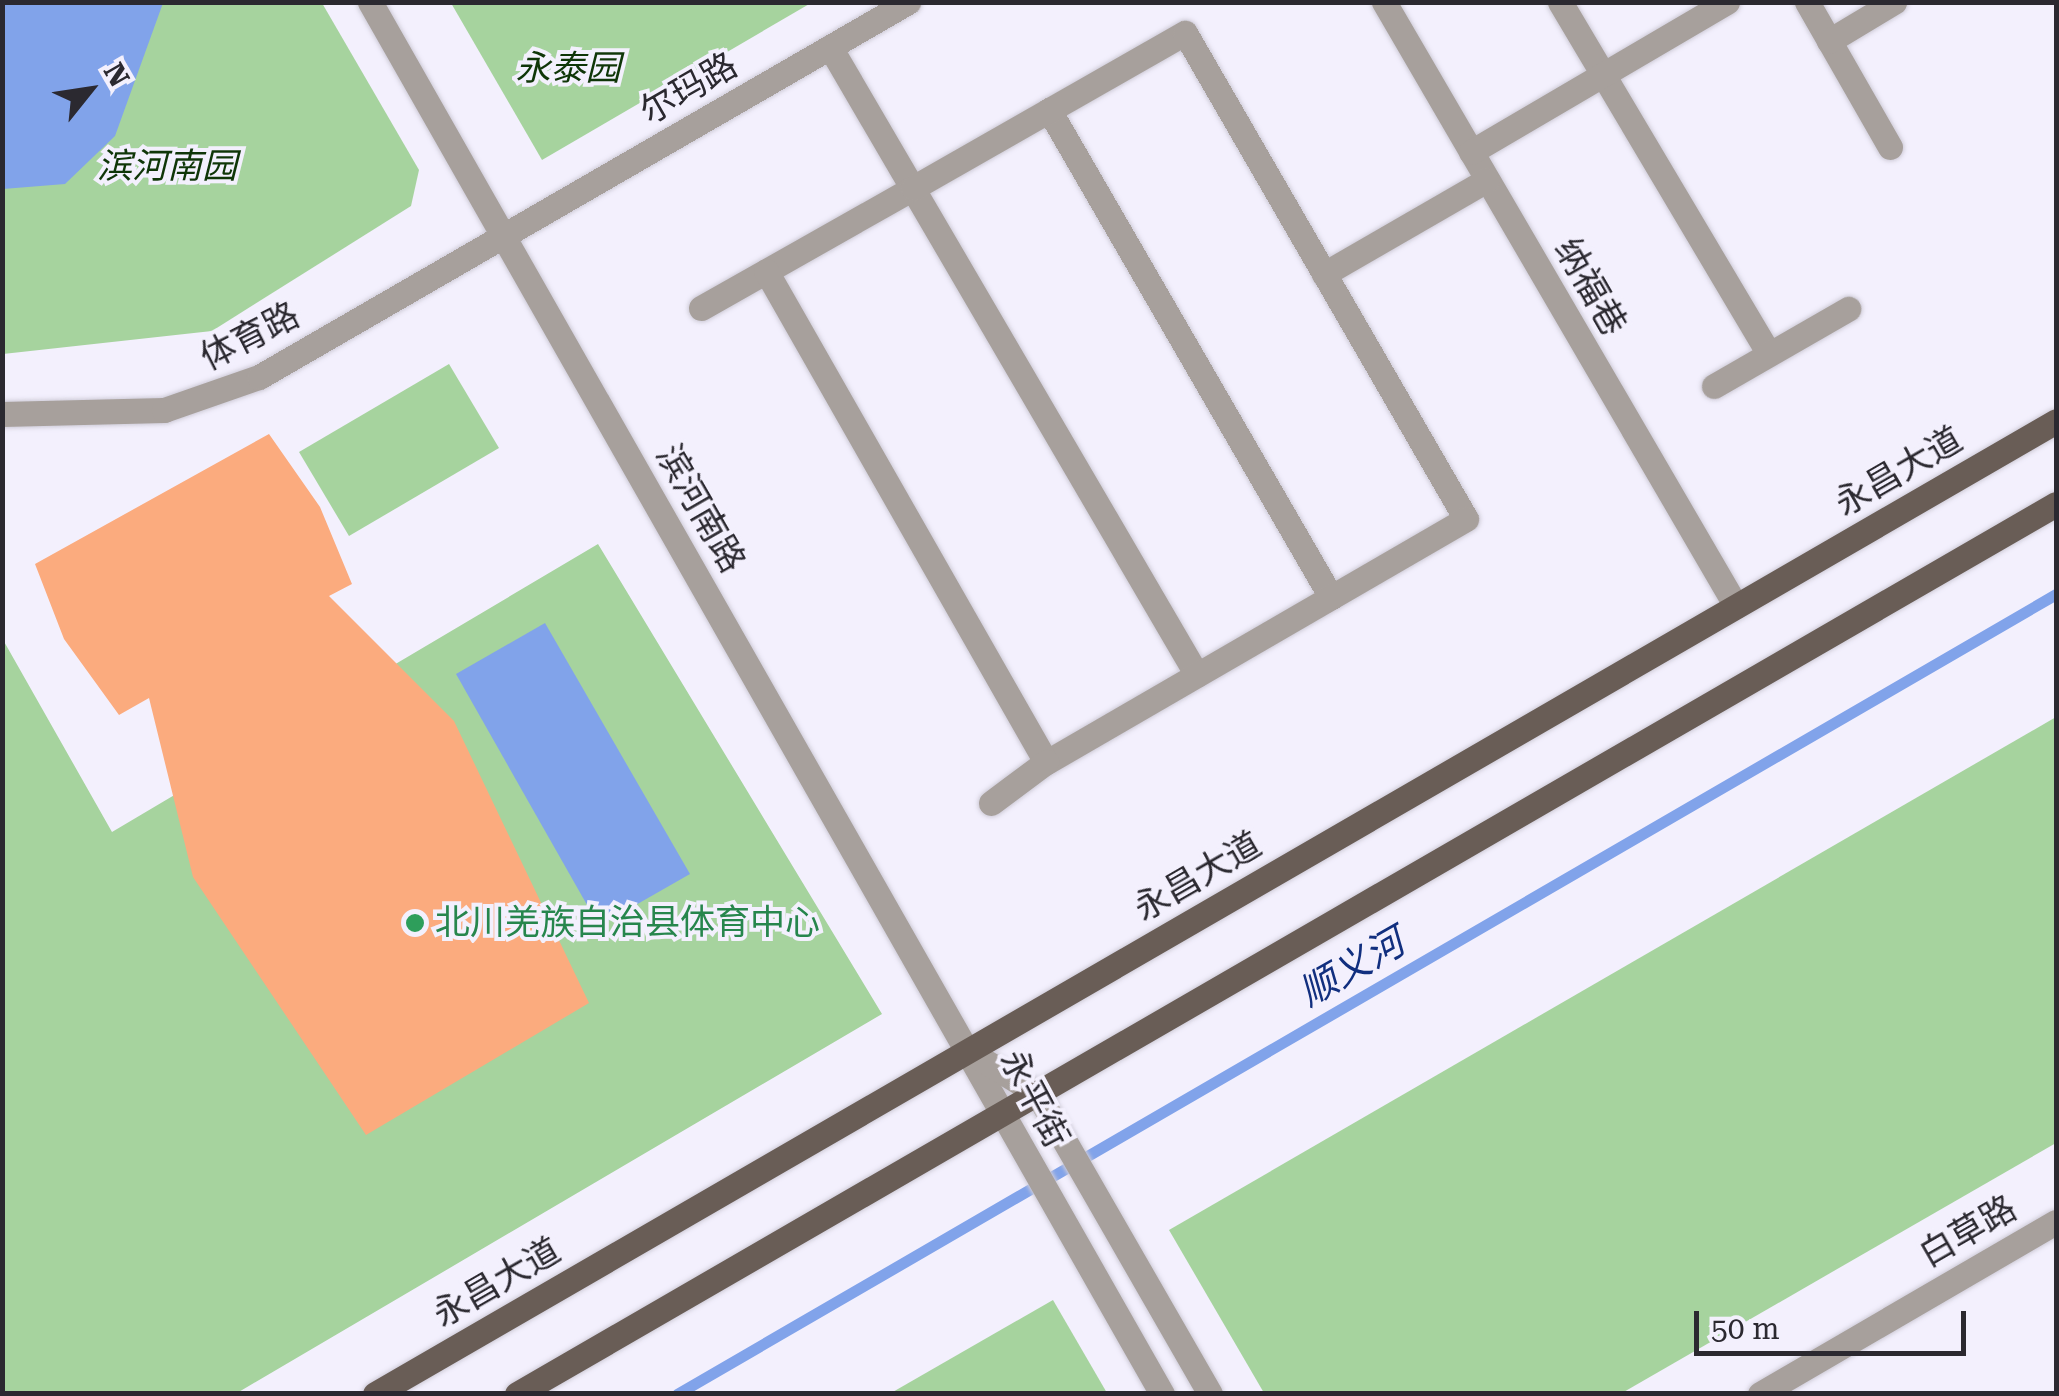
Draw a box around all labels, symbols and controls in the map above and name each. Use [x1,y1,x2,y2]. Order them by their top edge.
north arrow [40,40,140,140]
street label: 尔玛路 [633,45,745,133]
park label: 永泰园 [516,48,620,90]
text: N [97,57,136,92]
park label: 滨河南园 [97,146,237,188]
street label: 纳福巷 [1546,231,1634,343]
street label: 体育路 [194,294,306,380]
street label: 永昌大道 [1828,419,1970,525]
street label: 滨河南路 [647,438,753,580]
street label: 永昌大道 [1127,824,1269,930]
place label: 北川羌族自治县体育中心 [435,902,820,944]
marker: 北川羌族自治县体育中心 [404,912,426,934]
water label: 顺义河 [1291,920,1413,1016]
street label: 永平街 [991,1043,1077,1155]
street label: 白草路 [1912,1188,2024,1276]
street label: 永昌大道 [426,1230,568,1336]
scale bar [1699,1291,1972,1353]
text: 50 m [1711,1311,1780,1346]

